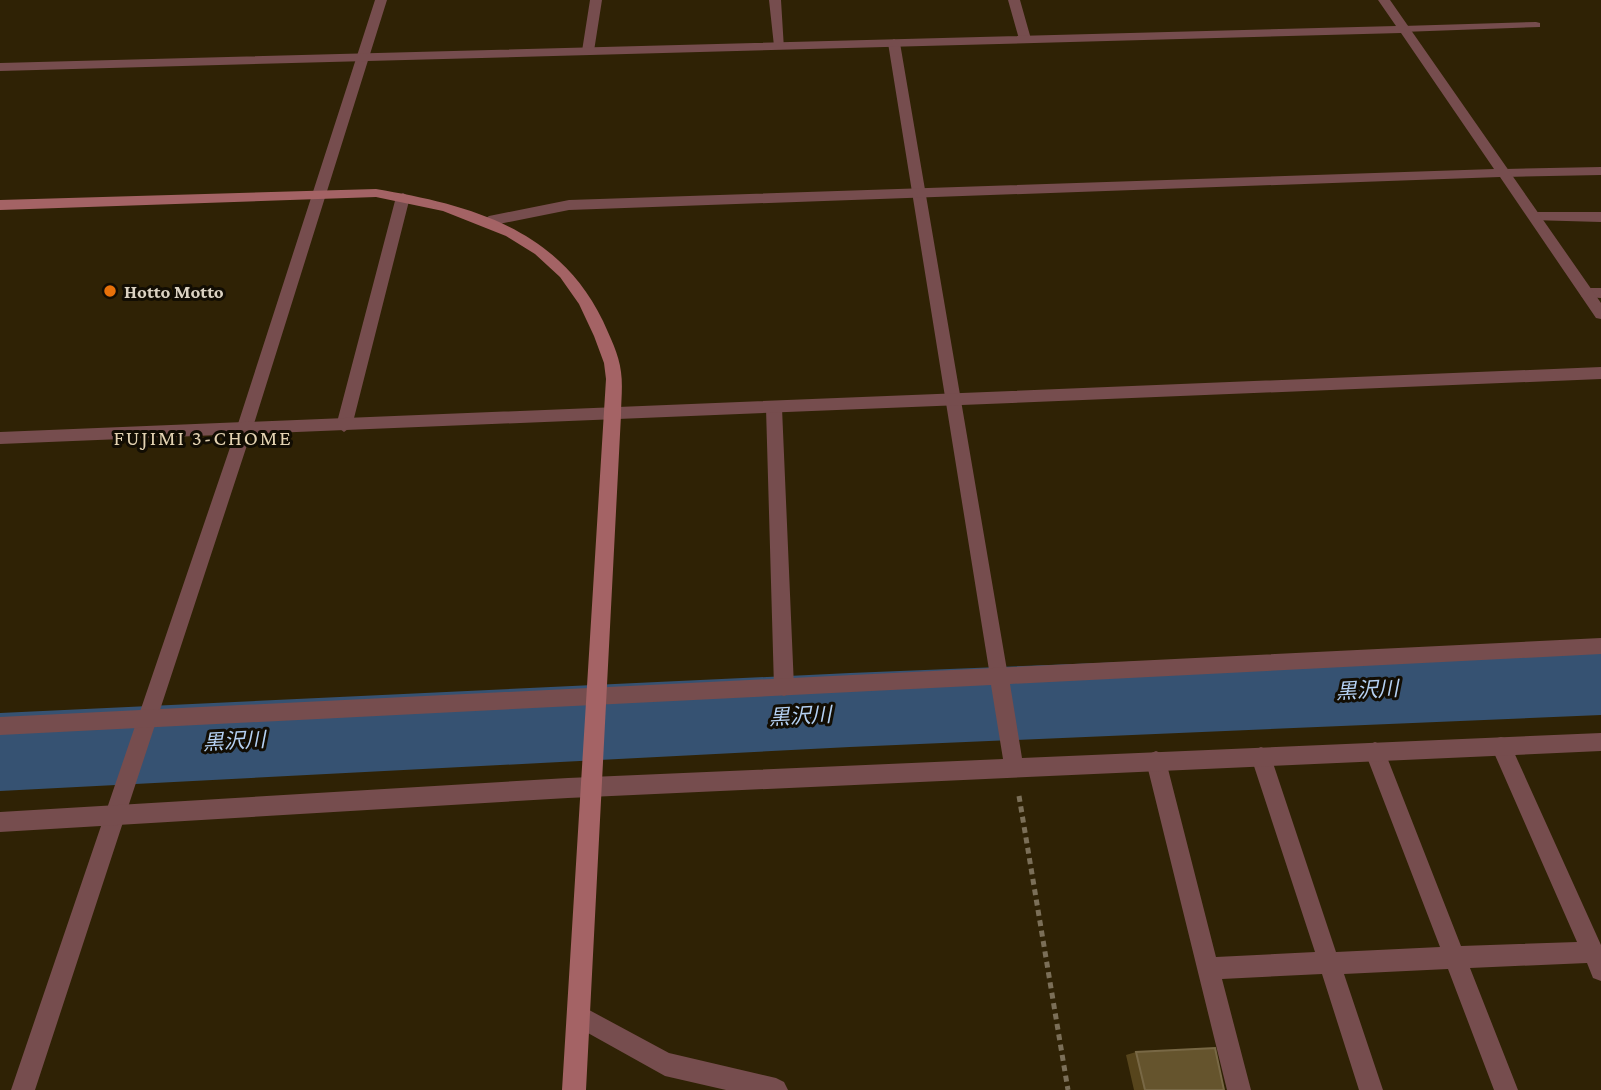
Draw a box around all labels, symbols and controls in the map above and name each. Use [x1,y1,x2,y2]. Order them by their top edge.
place label: Hotto Motto [124,281,224,302]
marker: Hotto Motto [102,283,118,299]
district label: FUJIMI 3-CHOME [113,426,293,450]
water label: 黒沢川 [1335,676,1401,704]
water label: 黒沢川 [768,702,834,730]
water label: 黒沢川 [202,727,268,755]

